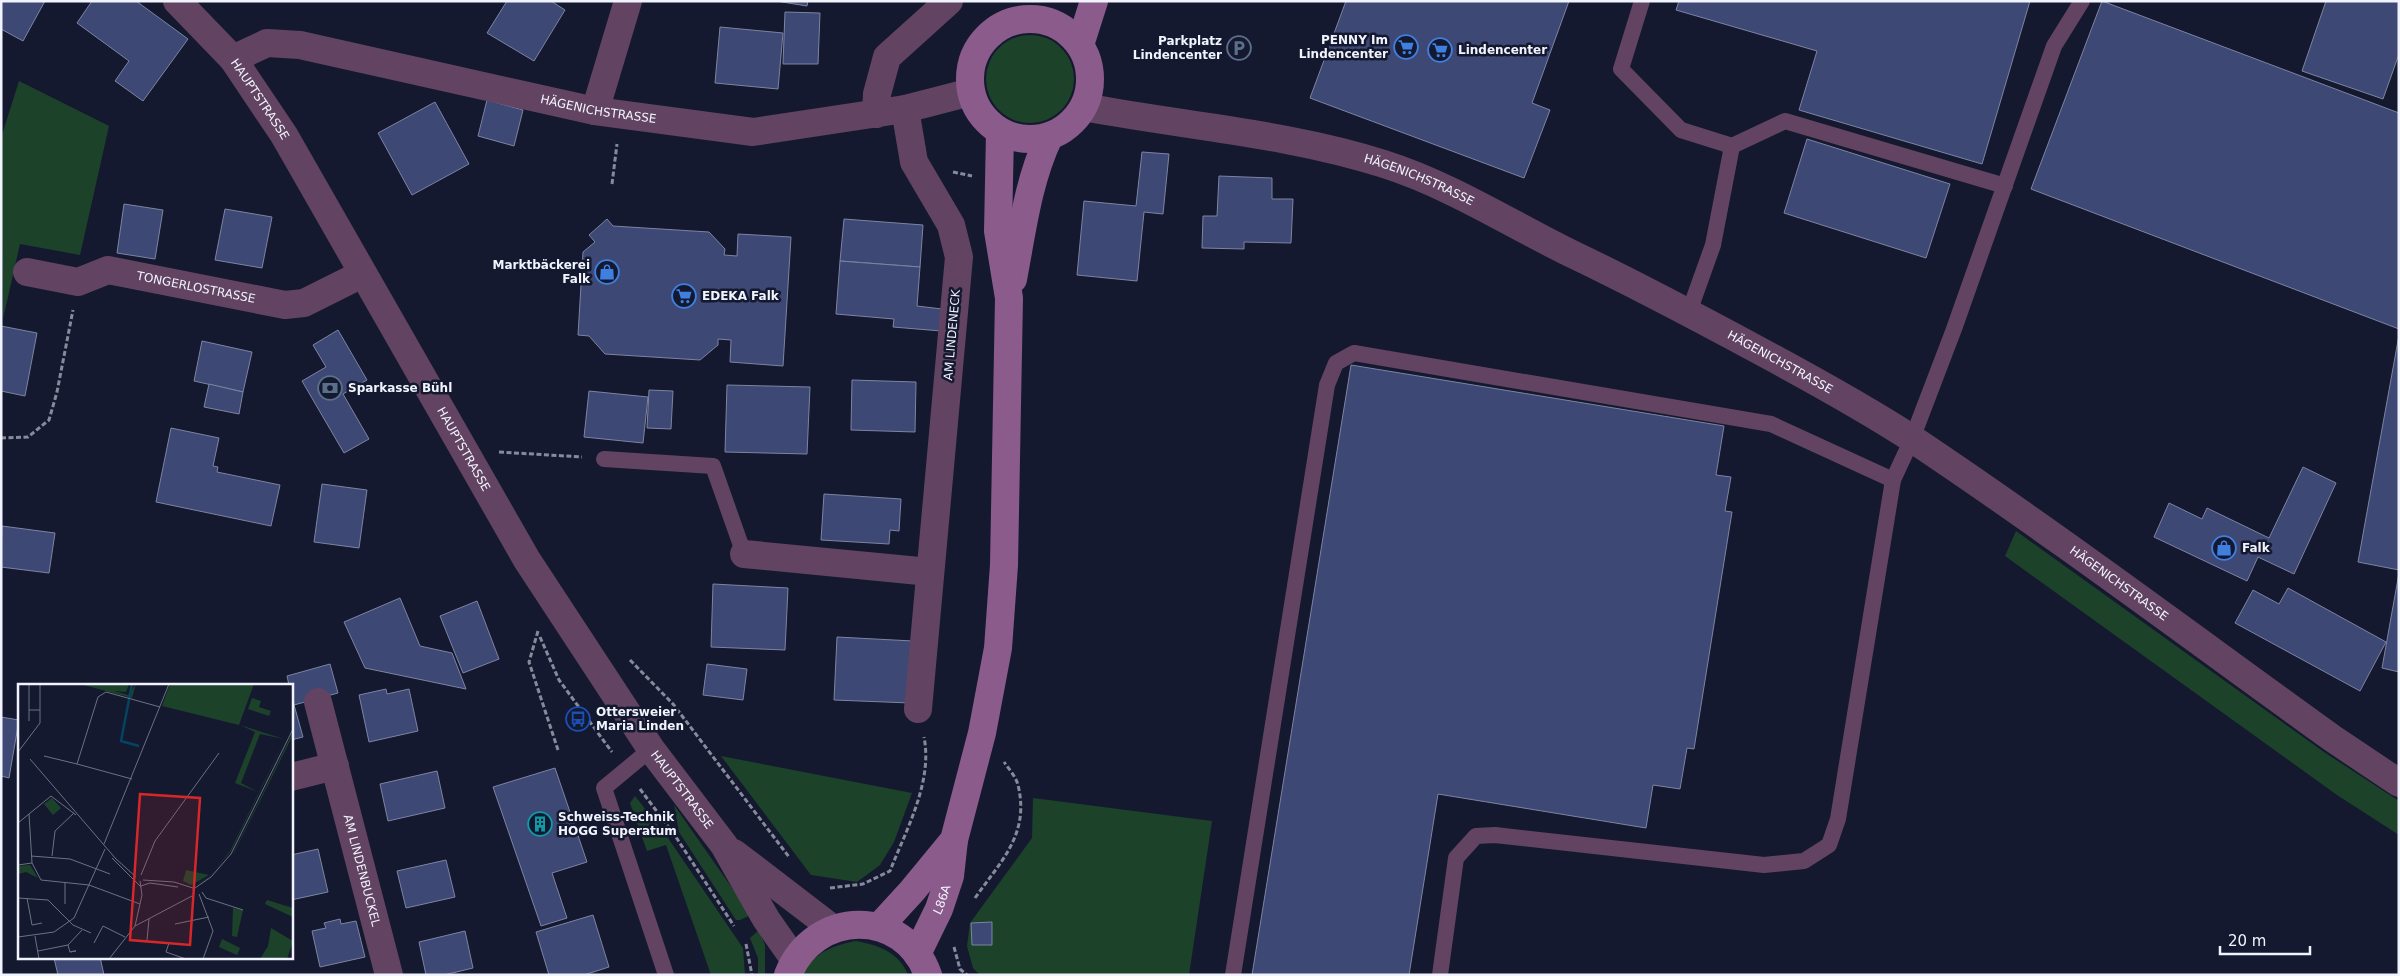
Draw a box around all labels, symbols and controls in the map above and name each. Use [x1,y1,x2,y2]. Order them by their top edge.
place label: PENNY Im Lindencenter [1299,33,1388,61]
place label: Parkplatz Lindencenter [1133,34,1222,62]
supermarket icon: PENNY Im Lindencenter [1393,34,1419,60]
parking icon: Parkplatz Lindencenter [1226,35,1252,61]
supermarket icon: Lindencenter [1427,37,1453,63]
place label: Lindencenter [1458,43,1547,57]
street label: HAUPTSTRASSE [228,56,292,142]
street label: HÄGENICHSTRASSE [539,92,657,126]
street label: HÄGENICHSTRASSE [1362,151,1476,208]
place label: Marktbäckerei Falk [493,258,591,286]
shop icon: Marktbäckerei Falk [594,259,620,285]
street label: TONGERLOSTRASSE [135,269,257,306]
supermarket icon: EDEKA Falk [671,283,697,309]
street label: AM LINDENECK [941,288,963,381]
place label: EDEKA Falk [702,289,780,303]
street label: HÄGENICHSTRASSE [1725,328,1835,397]
bank icon: Sparkasse Bühl [317,375,343,401]
place label: Sparkasse Bühl [348,381,452,395]
street label: HAUPTSTRASSE [434,405,493,494]
shop icon: Falk [2211,535,2237,561]
place label: Falk [2242,541,2271,555]
street label: HÄGENICHSTRASSE [2067,543,2171,624]
inset map [18,684,292,958]
place label: Ottersweier Maria Linden [596,705,684,733]
bus stop icon: Ottersweier Maria Linden [565,706,591,732]
street label: HAUPTSTRASSE [648,748,716,832]
place label: Schweiss-Technik HOGG Superatum [558,810,677,838]
building icon: Schweiss-Technik HOGG Superatum [527,811,553,837]
street label: AM LINDENBUCKEL [341,813,383,928]
street label: L86A [930,882,954,917]
scale bar [2220,924,2310,956]
text: 20 m [2228,932,2266,950]

